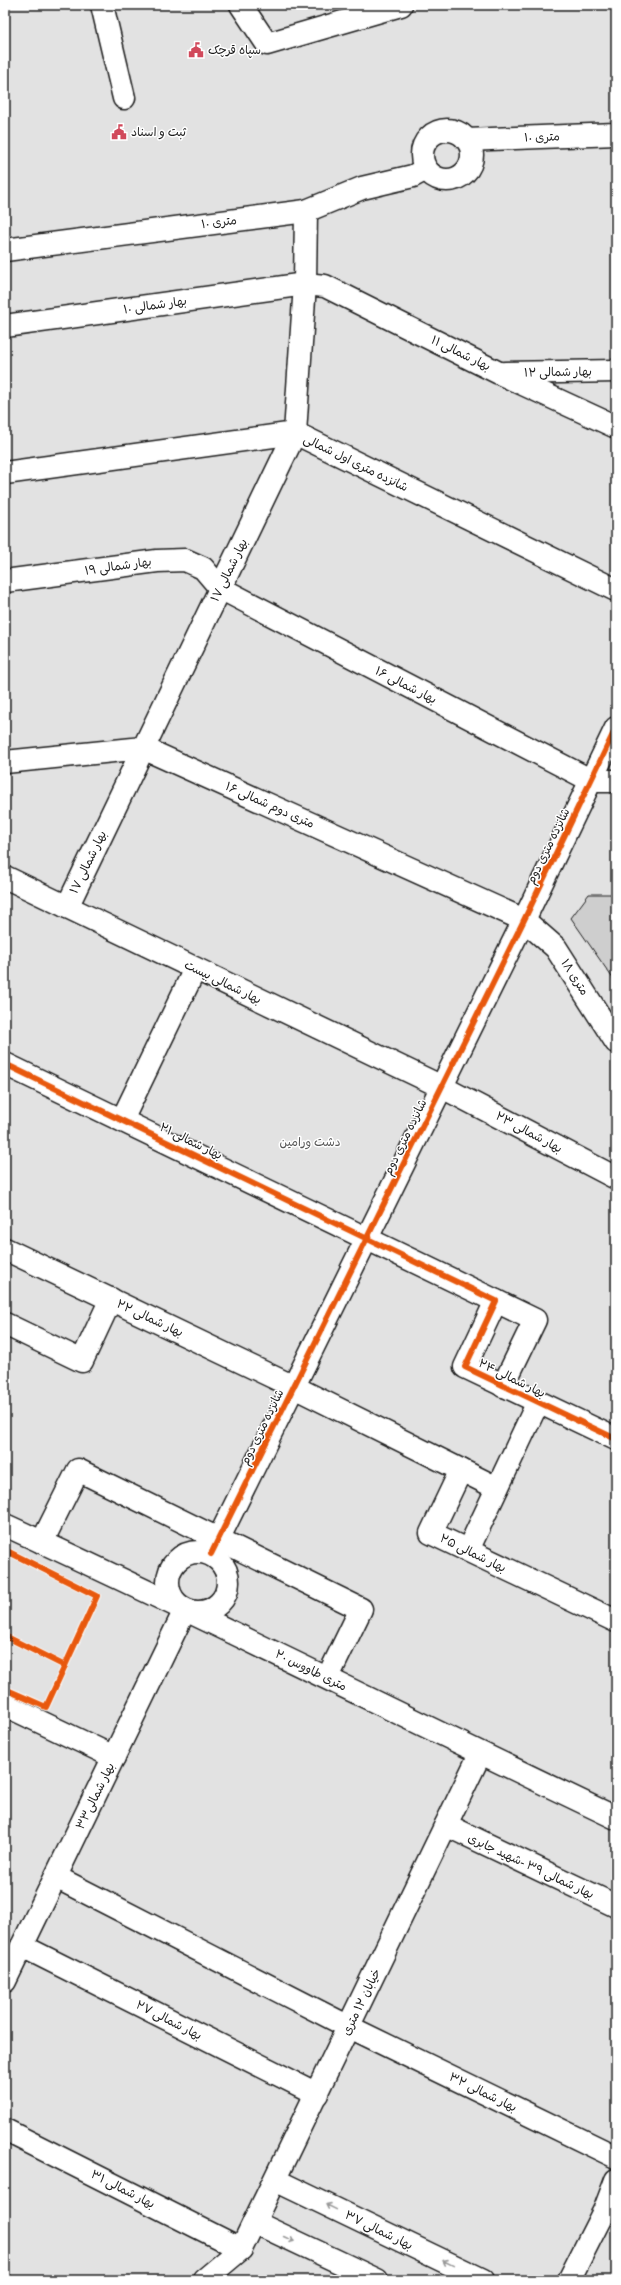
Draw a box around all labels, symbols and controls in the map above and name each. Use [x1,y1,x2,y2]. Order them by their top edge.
public building icon: سپاه قرچک [187,41,205,59]
place label: سپاه قرچک [208,45,261,59]
public building icon: ثبت و اسناد [110,123,128,141]
place label: ثبت و اسناد [131,127,187,141]
street label: ۱۰ متری [524,131,560,147]
street label: ۱۰ متری [201,215,238,233]
street label: بهار شمالی ۱۰ [123,296,188,318]
street label: بهار شمالی ۱۱ [428,334,492,375]
street label: بهار شمالی ۱۲ [524,366,592,382]
street label: شانزده متری اول شمالی [301,433,410,496]
street label: بهار شمالی ۱۷ [210,537,252,605]
street label: بهار شمالی ۱۹ [84,556,153,580]
street label: بهار شمالی ۱۶ [372,664,439,708]
street label: ۱۶ متری دوم شمالی [222,780,316,833]
street label: شانزده متری دوم [525,807,574,887]
street label: بهار شمالی ۱۷ [69,829,111,897]
street label: ۱۸ متری [556,957,590,999]
street label: بهار شمالی بیست [181,959,263,1008]
street label: شانزده متری دوم [382,1098,431,1178]
street label: بهار شمالی ۲۳ [492,1110,564,1157]
street label: بهار شمالی ۲۱ [156,1122,224,1164]
park label: دشت ورامین [279,1137,341,1151]
street label: بهار شمالی ۲۲ [114,1298,185,1341]
street label: بهار شمالی ۲۴ [475,1358,547,1402]
street label: شانزده متری دوم [239,1388,288,1468]
street label: بهار شمالی ۲۵ [437,1533,508,1577]
street label: ۲۰ متری طاووس [272,1648,348,1695]
street label: بهار شمالی۳۳ [75,1761,119,1832]
street label: بهار شمالی ۳۹ -شهید جابری [465,1832,595,1903]
street label: خیابان ۱۲ متری [340,1967,385,2039]
street label: بهار شمالی ۲۷ [133,1999,203,2044]
street label: بهار شمالی ۳۲ [446,2071,518,2116]
street label: بهار شمالی ۳۱ [88,2169,156,2213]
one-way arrow [325,2203,337,2210]
street label: بهار شمالی ۳۷ [342,2209,414,2254]
one-way arrow [283,2236,295,2243]
one-way arrow [442,2259,454,2266]

